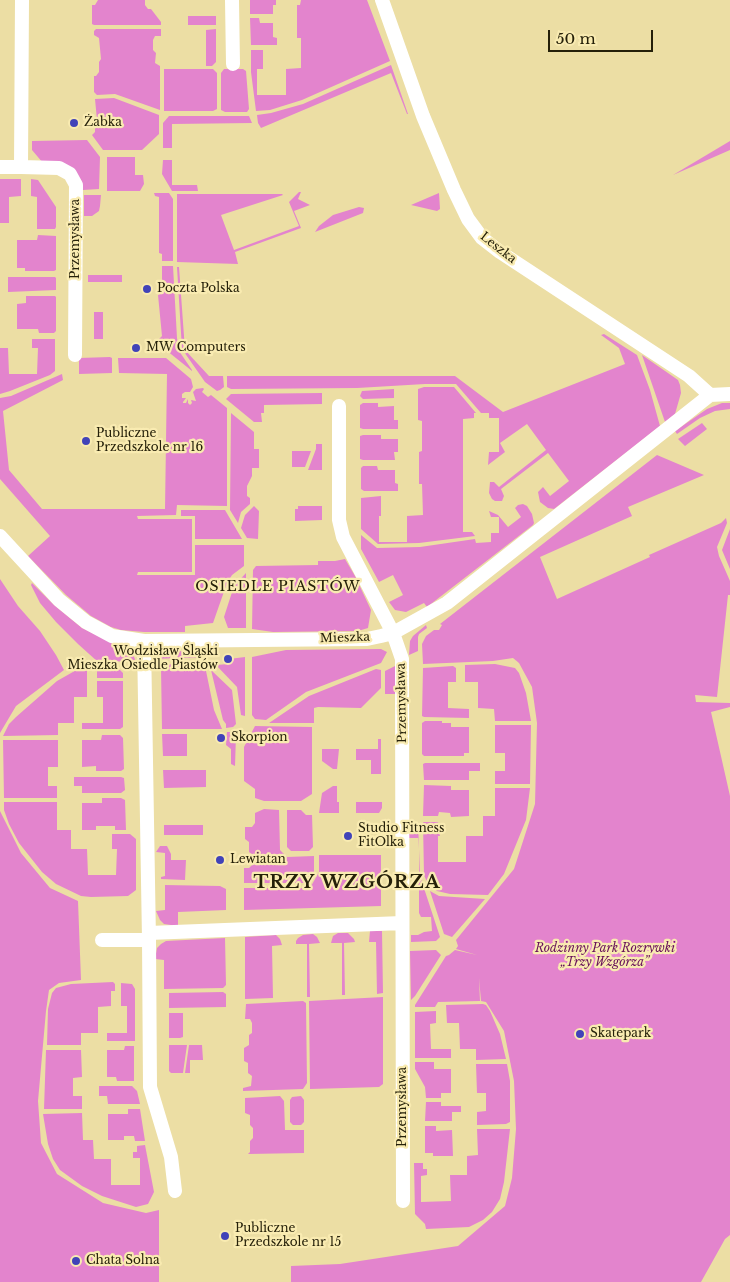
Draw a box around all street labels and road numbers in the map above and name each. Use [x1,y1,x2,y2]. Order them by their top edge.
street label: Przemysława [69,199,83,279]
street label: Leszka [477,229,519,267]
street label: Mieszka [320,630,370,646]
street label: Przemysława [394,663,410,743]
street label: Przemysława [396,1067,410,1147]

